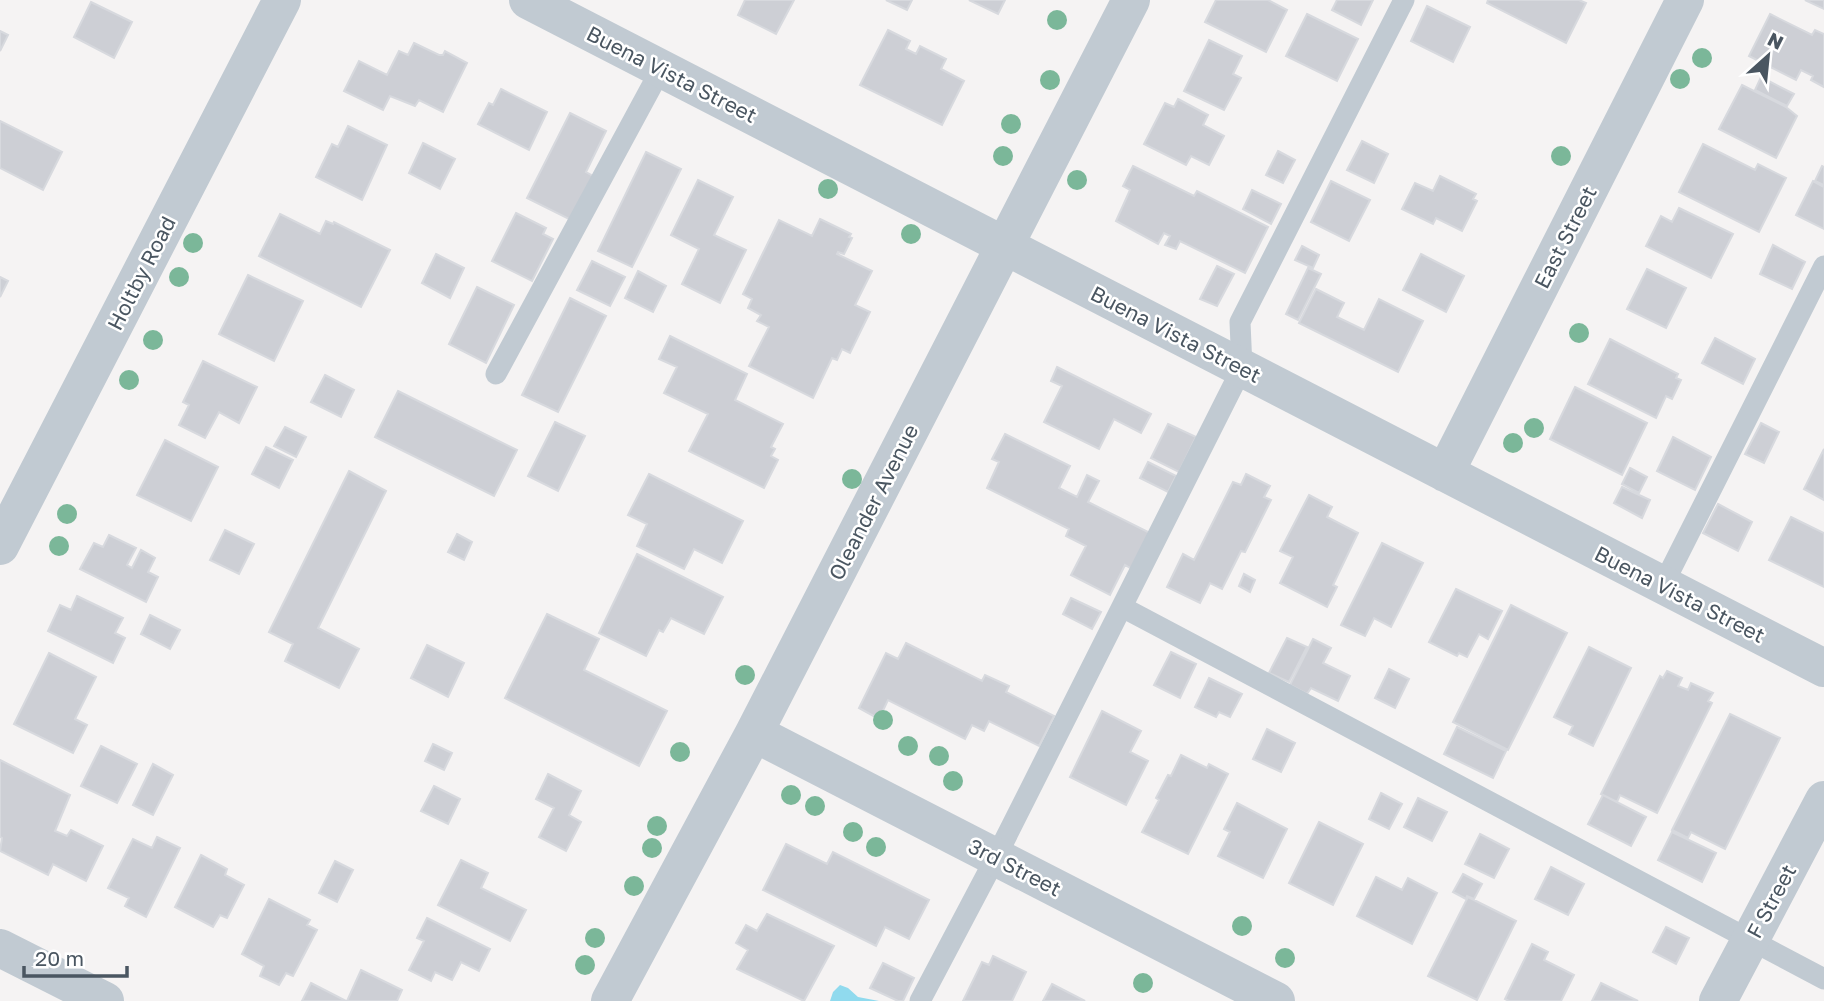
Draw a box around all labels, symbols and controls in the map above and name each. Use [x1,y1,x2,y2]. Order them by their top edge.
street label: Buena Vista Street [583,20,761,128]
north arrow [1733,21,1803,91]
text: N [1764,27,1788,54]
street label: East Street [1528,181,1602,293]
street label: Holtby Road [101,212,181,334]
street label: Buena Vista Street [1087,280,1265,388]
street label: Oleander Avenue [822,420,924,584]
street label: Buena Vista Street [1591,540,1769,648]
street label: 3rd Street [964,833,1066,901]
street label: F Street [1741,860,1801,942]
scale bar [24,934,128,978]
text: 20 m [35,945,84,971]

